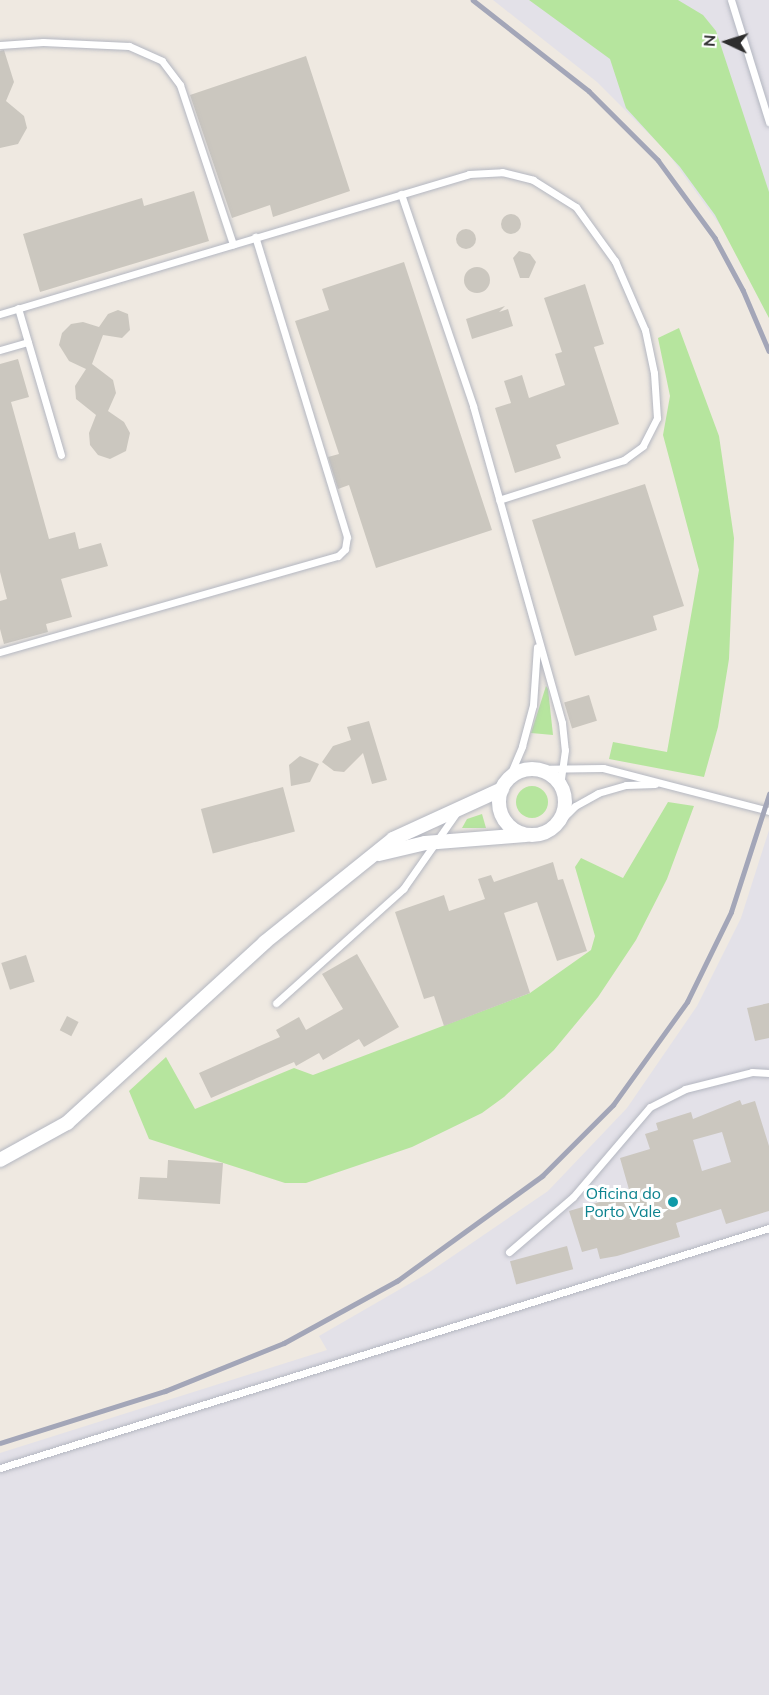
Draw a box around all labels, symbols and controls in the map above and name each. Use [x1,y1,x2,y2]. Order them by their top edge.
north arrow [697,12,757,72]
text: N [699,34,719,47]
place label: Oficina do Porto Vale [584,1183,661,1221]
marker: Oficina do Porto Vale [666,1195,680,1209]

